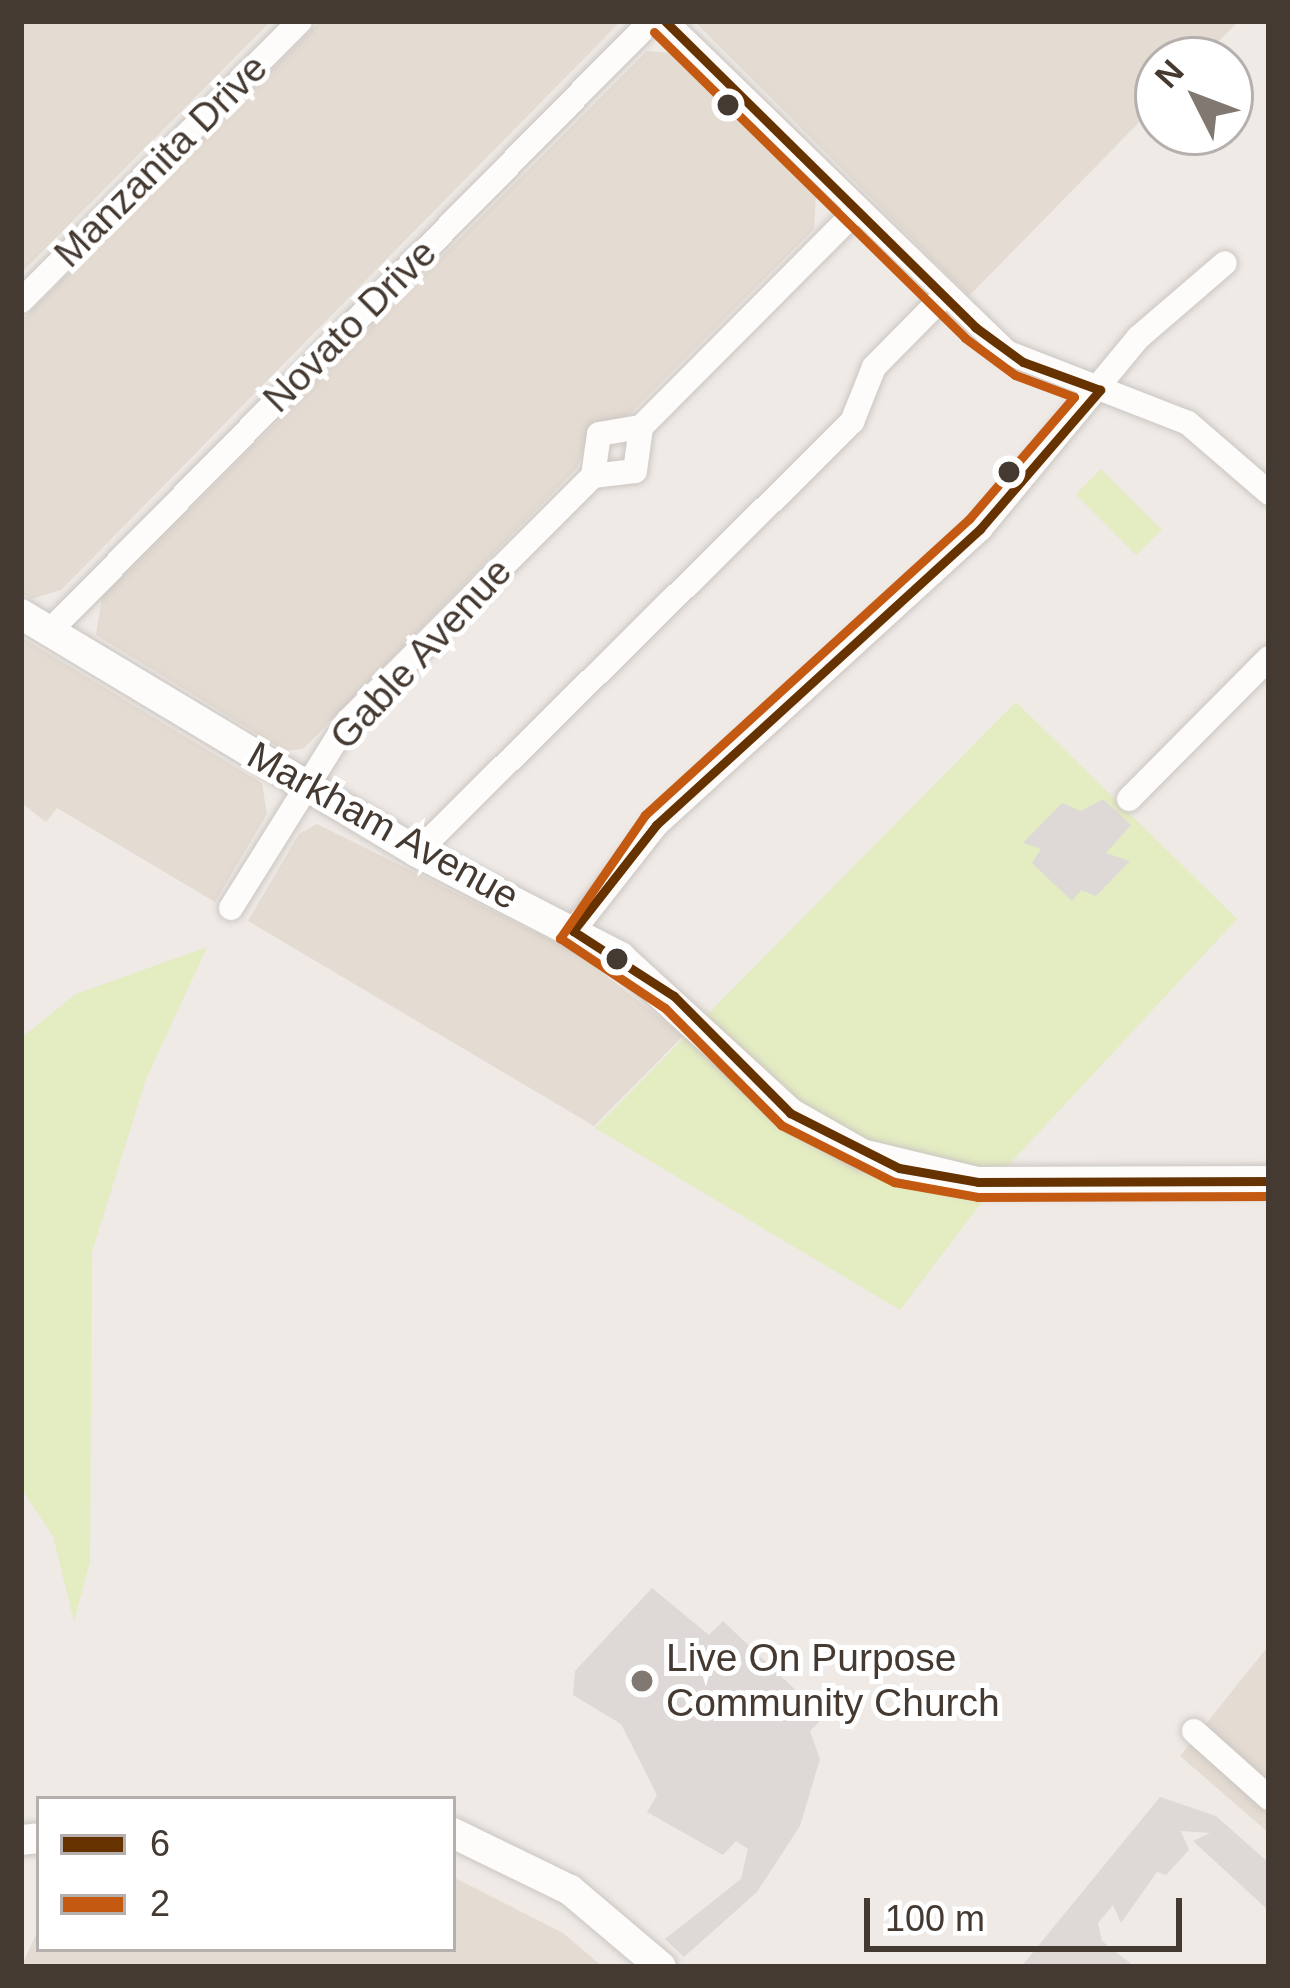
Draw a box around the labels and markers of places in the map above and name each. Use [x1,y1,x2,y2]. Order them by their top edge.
unlabelled marker [717,94,739,116]
unlabelled marker [998,461,1020,483]
unlabelled marker [606,948,628,970]
place label: Live On Purpose Community Church [666,1636,1000,1727]
marker: Live On Purpose Community Church [629,1668,655,1694]

